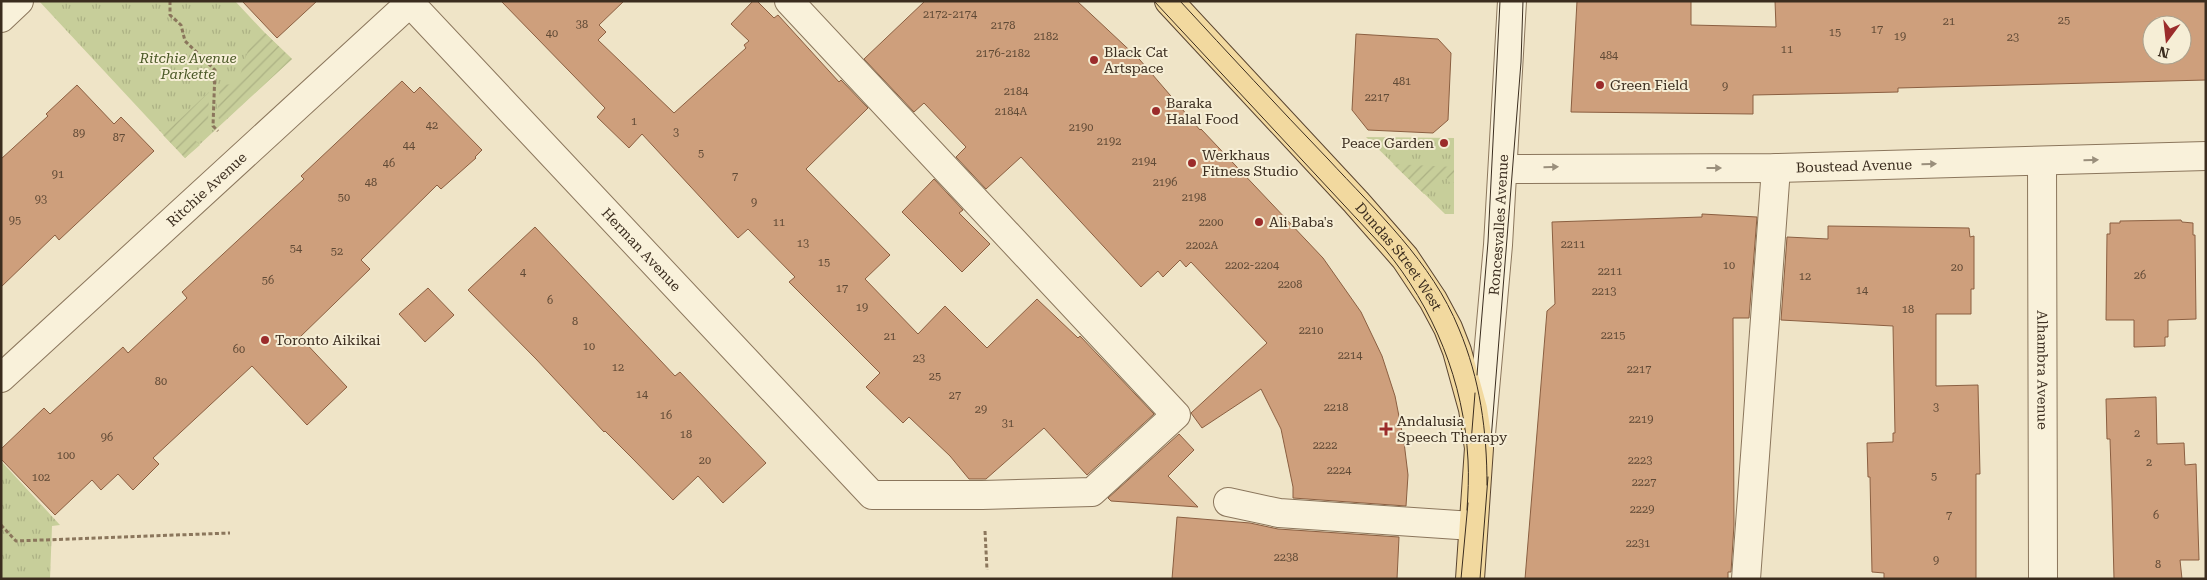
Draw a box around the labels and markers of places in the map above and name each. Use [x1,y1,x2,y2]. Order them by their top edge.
place label: Black Cat Artspace [1104,44,1168,76]
marker: Black Cat Artspace [1088,54,1100,66]
place label: Green Field [1610,77,1688,93]
marker: Green Field [1594,79,1606,91]
place label: Baraka Halal Food [1166,95,1239,127]
marker: Baraka Halal Food [1150,105,1162,117]
place label: Peace Garden [1341,135,1434,151]
marker: Peace Garden [1438,137,1450,149]
place label: Werkhaus Fitness Studio [1202,147,1298,179]
marker: Werkhaus Fitness Studio [1186,157,1198,169]
place label: Ali Baba's [1269,214,1334,230]
marker: Ali Baba's [1253,216,1265,228]
place label: Toronto Aikikai [275,332,381,348]
marker: Toronto Aikikai [259,334,271,346]
place label: Andalusia Speech Therapy [1397,413,1508,445]
marker: Andalusia Speech Therapy [1379,422,1393,436]

